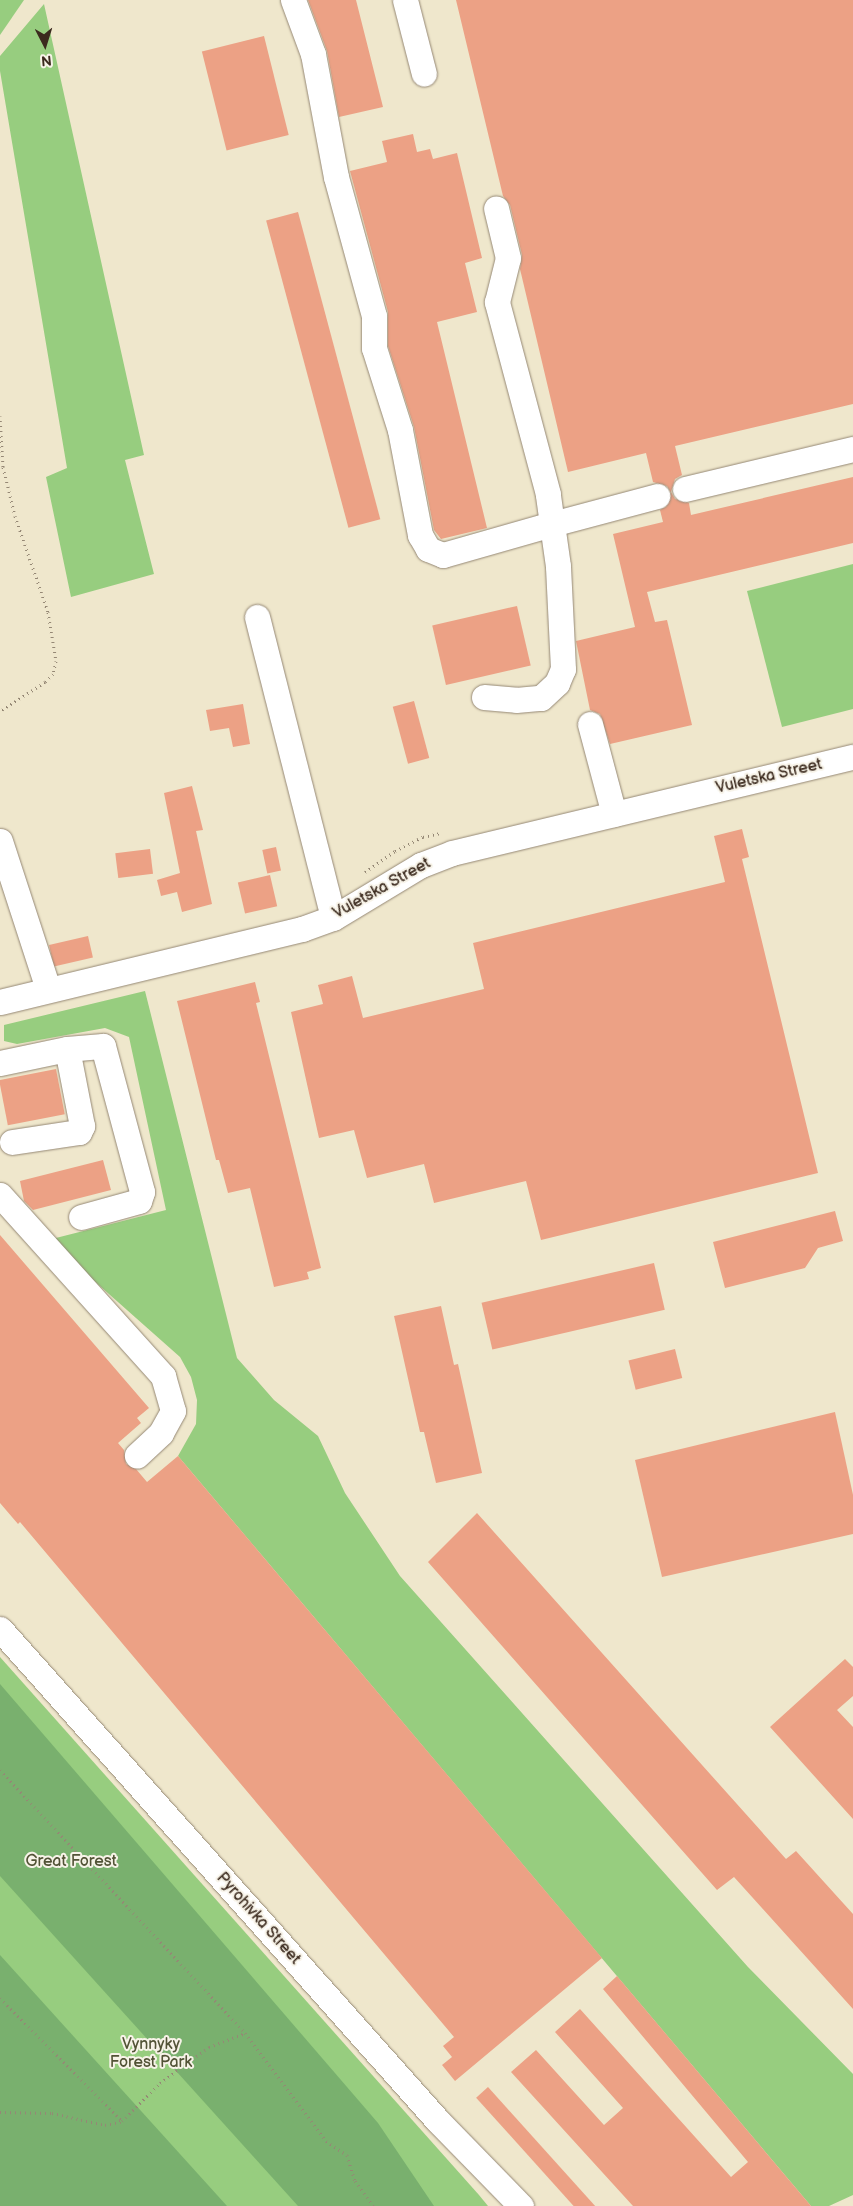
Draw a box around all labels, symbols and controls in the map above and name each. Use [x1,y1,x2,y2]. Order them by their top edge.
north arrow [20,20,70,70]
text: N [40,52,52,69]
street label: Vuletska Street [714,755,824,799]
street label: Vuletska Street [330,854,434,924]
park label: Great Forest [25,1852,117,1872]
street label: Pyrohivka Street [212,1869,304,1969]
park label: Vynnyky Forest Park [110,2035,192,2073]

